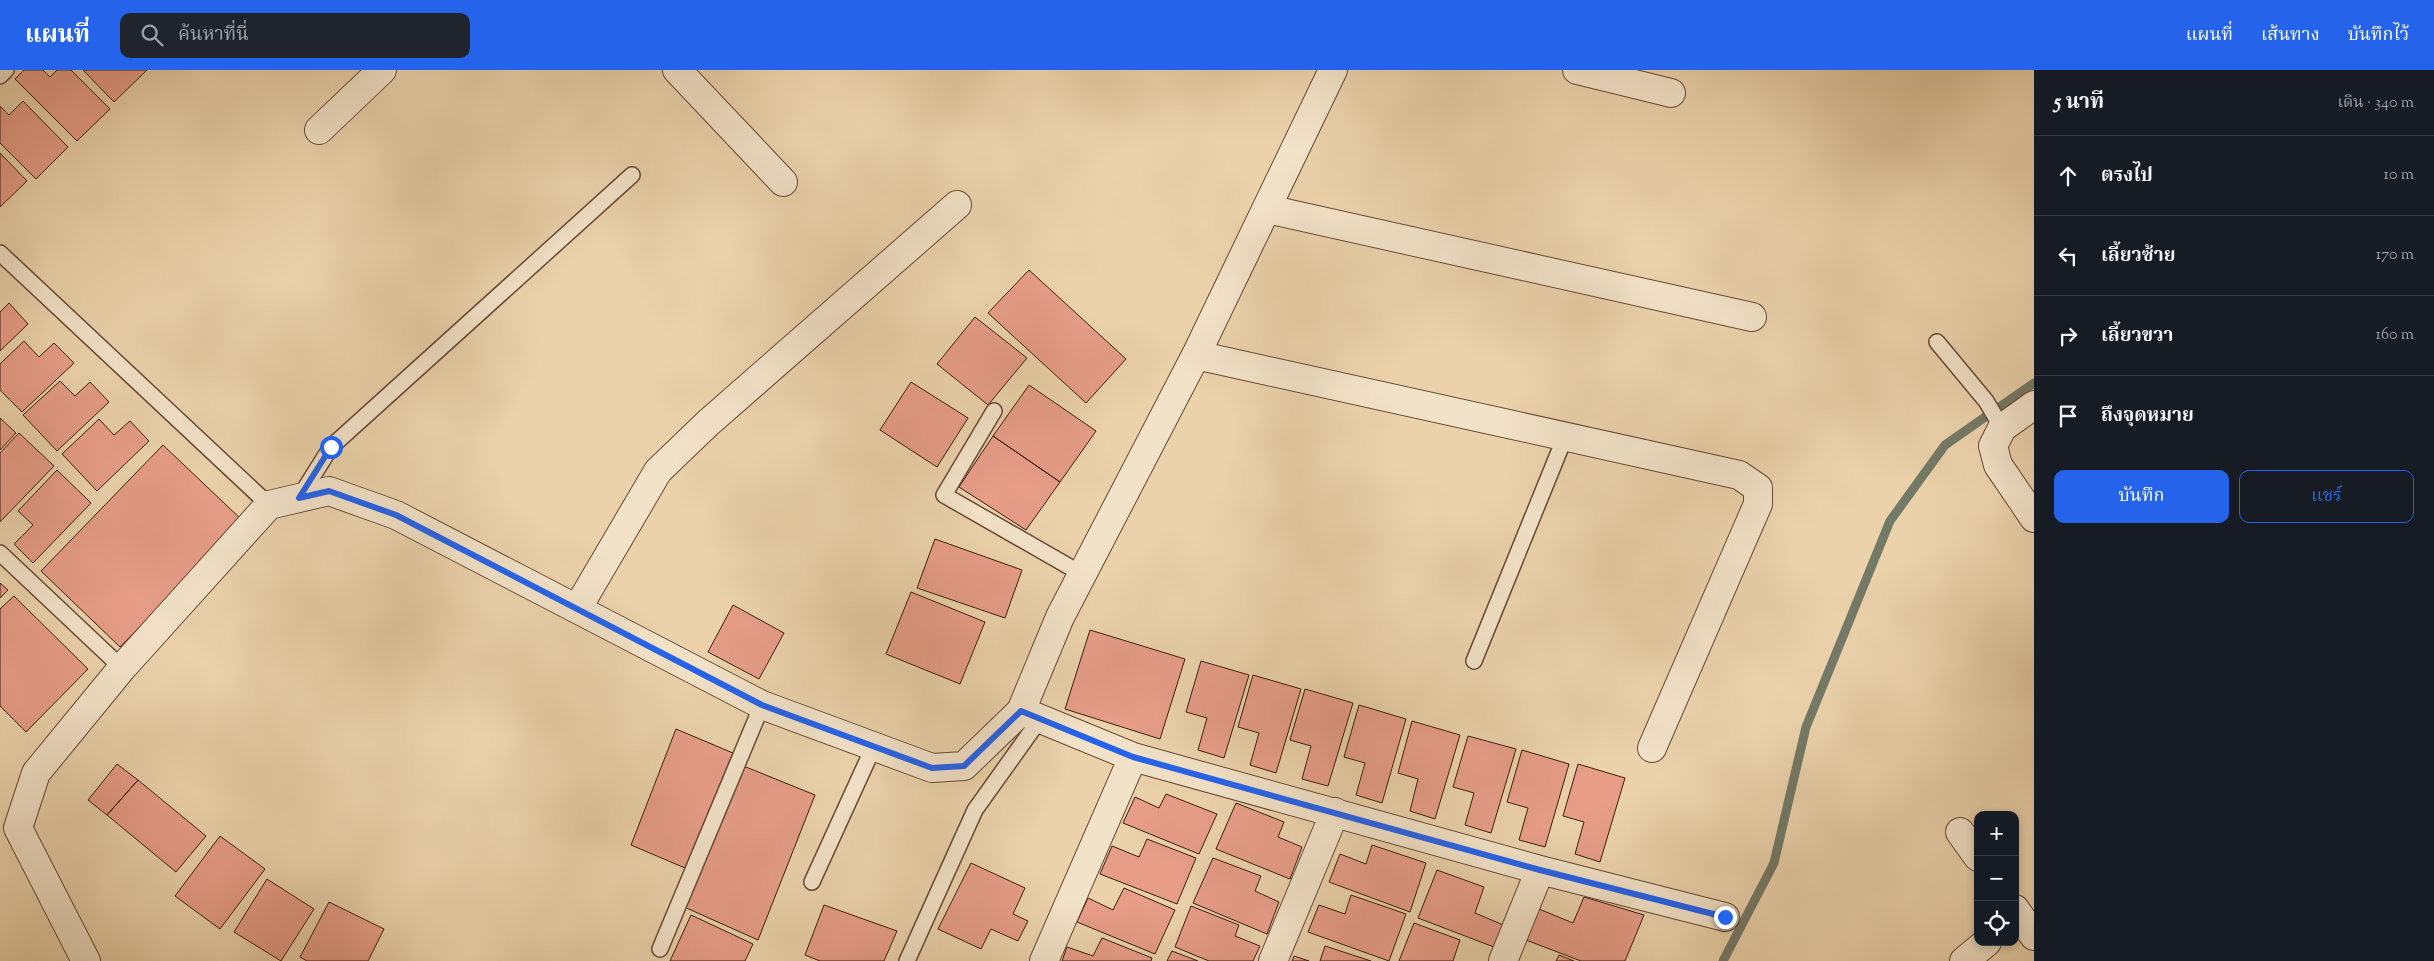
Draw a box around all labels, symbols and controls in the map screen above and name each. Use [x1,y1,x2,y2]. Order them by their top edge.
search box [120,13,470,58]
text: แผนที่ [25,19,90,53]
icon: search [138,21,166,49]
text: ค้นหาที่นี่ [178,22,249,49]
text: แผนที่ [2186,23,2233,49]
text: เส้นทาง [2261,23,2320,49]
text: บันทึกไว้ [2348,23,2409,49]
text: 5 นาที [2054,88,2104,118]
text: เดิน · 340 m [2337,92,2414,115]
icon: ahead [2054,162,2082,190]
text: ตรงไป [2101,163,2153,190]
text: 10 m [2384,164,2414,187]
icon: left [2054,242,2082,270]
text: เลี้ยวซ้าย [2101,243,2175,270]
text: 170 m [2376,244,2414,267]
icon: right [2054,322,2082,350]
text: เลี้ยวขวา [2101,323,2173,350]
text: 160 m [2376,324,2414,347]
icon: arrive [2054,402,2082,430]
text: ถึงจุดหมาย [2101,403,2194,430]
route start [320,436,343,459]
button: บันทึก [2054,470,2229,523]
button: แชร์ [2239,470,2414,523]
map controls [1974,811,2019,946]
button: + [1974,811,2019,856]
button: − [1974,856,2019,901]
button: locate [1974,901,2019,946]
route end [1714,906,1737,929]

